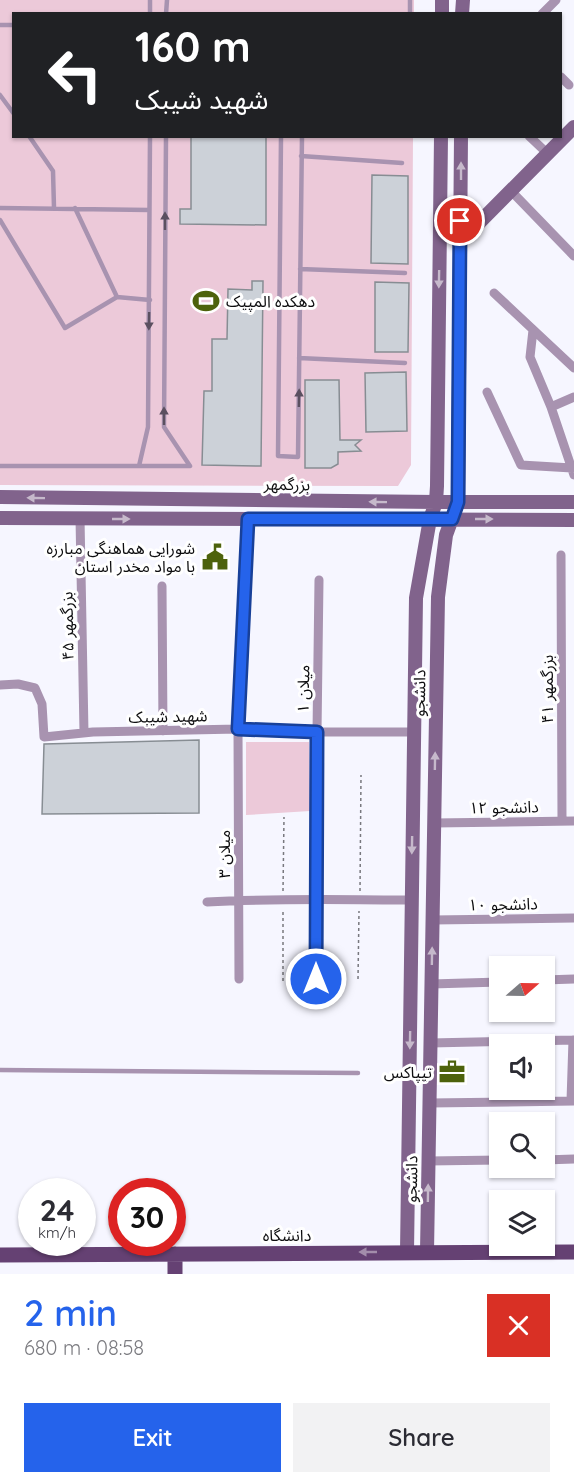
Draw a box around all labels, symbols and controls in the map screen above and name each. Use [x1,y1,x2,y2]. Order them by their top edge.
text: 160 m [135,20,251,73]
icon: left [36,36,114,114]
text: شهید شیبک [135,82,269,116]
one-way arrow [456,161,466,180]
pin [434,195,485,246]
icon: arrive [443,204,476,237]
one-way arrow [160,211,170,230]
one-way arrow [434,269,444,288]
sports icon: دهکده المپیک [191,286,221,316]
place label: دهکده المپیک [226,291,315,312]
one-way arrow [145,311,154,330]
one-way arrow [294,389,304,408]
one-way arrow [159,406,169,425]
street label: بزرگمهر [263,474,310,494]
one-way arrow [26,493,45,503]
one-way arrow [368,497,387,506]
one-way arrow [112,514,131,523]
one-way arrow [475,514,494,524]
place label: شورایی هماهنگی مبارزه با مواد مخدر استان [47,538,195,576]
public building icon: شورایی هماهنگی مبارزه با مواد مخدر استان [200,542,230,572]
street label: بزرگمهر ۴۵ [56,591,78,661]
street label: بزرگمهر ۴۱ [537,655,557,723]
street label: میلان ۱ [293,665,313,713]
street label: دانشجو [409,669,429,717]
street label: شهید شیبک [128,705,208,727]
one-way arrow [430,752,440,771]
street label: دانشجو ۱۲ [469,796,539,818]
street label: میلان ۳ [214,830,234,878]
one-way arrow [408,836,417,855]
street label: دانشجو ۱۰ [468,893,538,915]
position arrow [284,947,348,1011]
one-way arrow [427,947,436,966]
north arrow [489,956,555,1022]
map controls [489,956,555,1256]
one-way arrow [405,1031,414,1050]
button: sound [489,1034,555,1100]
office icon: تیپاکس [437,1057,467,1087]
place label: تیپاکس [384,1062,432,1083]
button: search [489,1112,555,1178]
street label: دانشجو [401,1155,421,1203]
speed limit sign: 30 [108,1178,186,1256]
one-way arrow [423,1184,432,1203]
button: layers [489,1190,555,1256]
text: 24 [40,1191,74,1229]
text: km/h [38,1223,76,1242]
street label: دانشگاه [263,1225,311,1245]
one-way arrow [359,1247,378,1257]
text: 2 min [24,1290,117,1335]
button: close [487,1294,550,1357]
text: 680 m · 08:58 [24,1335,144,1360]
button: Exit [24,1403,281,1472]
button: Share [293,1403,550,1472]

